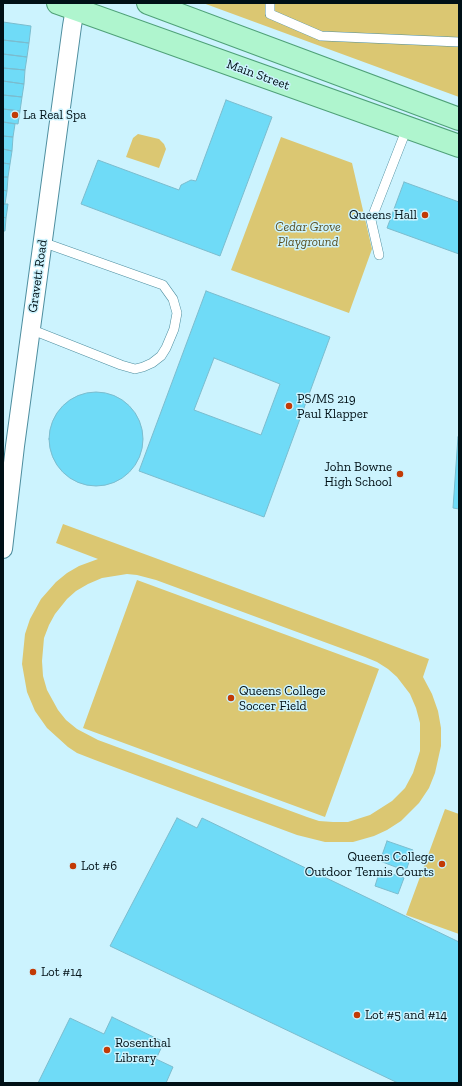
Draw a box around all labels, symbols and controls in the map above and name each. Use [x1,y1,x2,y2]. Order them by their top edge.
street label: Main Street [224,56,292,94]
place label: La Real Spa [23,107,86,123]
marker: La Real Spa [10,110,20,120]
place label: Queens Hall [349,207,417,223]
marker: Queens Hall [420,210,430,220]
park label: Cedar Grove Playground [275,219,341,250]
street label: Gravett Road [25,239,51,313]
place label: PS/MS 219 Paul Klapper [297,391,368,422]
marker: PS/MS 219 Paul Klapper [284,401,294,411]
place label: John Bowne High School [324,459,392,490]
marker: John Bowne High School [395,469,405,479]
place label: Queens College Soccer Field [239,683,326,714]
marker: Queens College Soccer Field [226,693,236,703]
place label: Queens College Outdoor Tennis Courts [305,849,434,880]
place label: Lot #6 [81,858,117,874]
marker: Queens College Outdoor Tennis Courts [437,859,447,869]
marker: Lot #6 [68,861,78,871]
place label: Lot #14 [41,964,82,980]
marker: Lot #14 [28,967,38,977]
place label: Lot #5 and #14 [365,1007,447,1023]
marker: Lot #5 and #14 [352,1010,362,1020]
place label: Rosenthal Library [115,1035,171,1066]
marker: Rosenthal Library [102,1045,112,1055]

